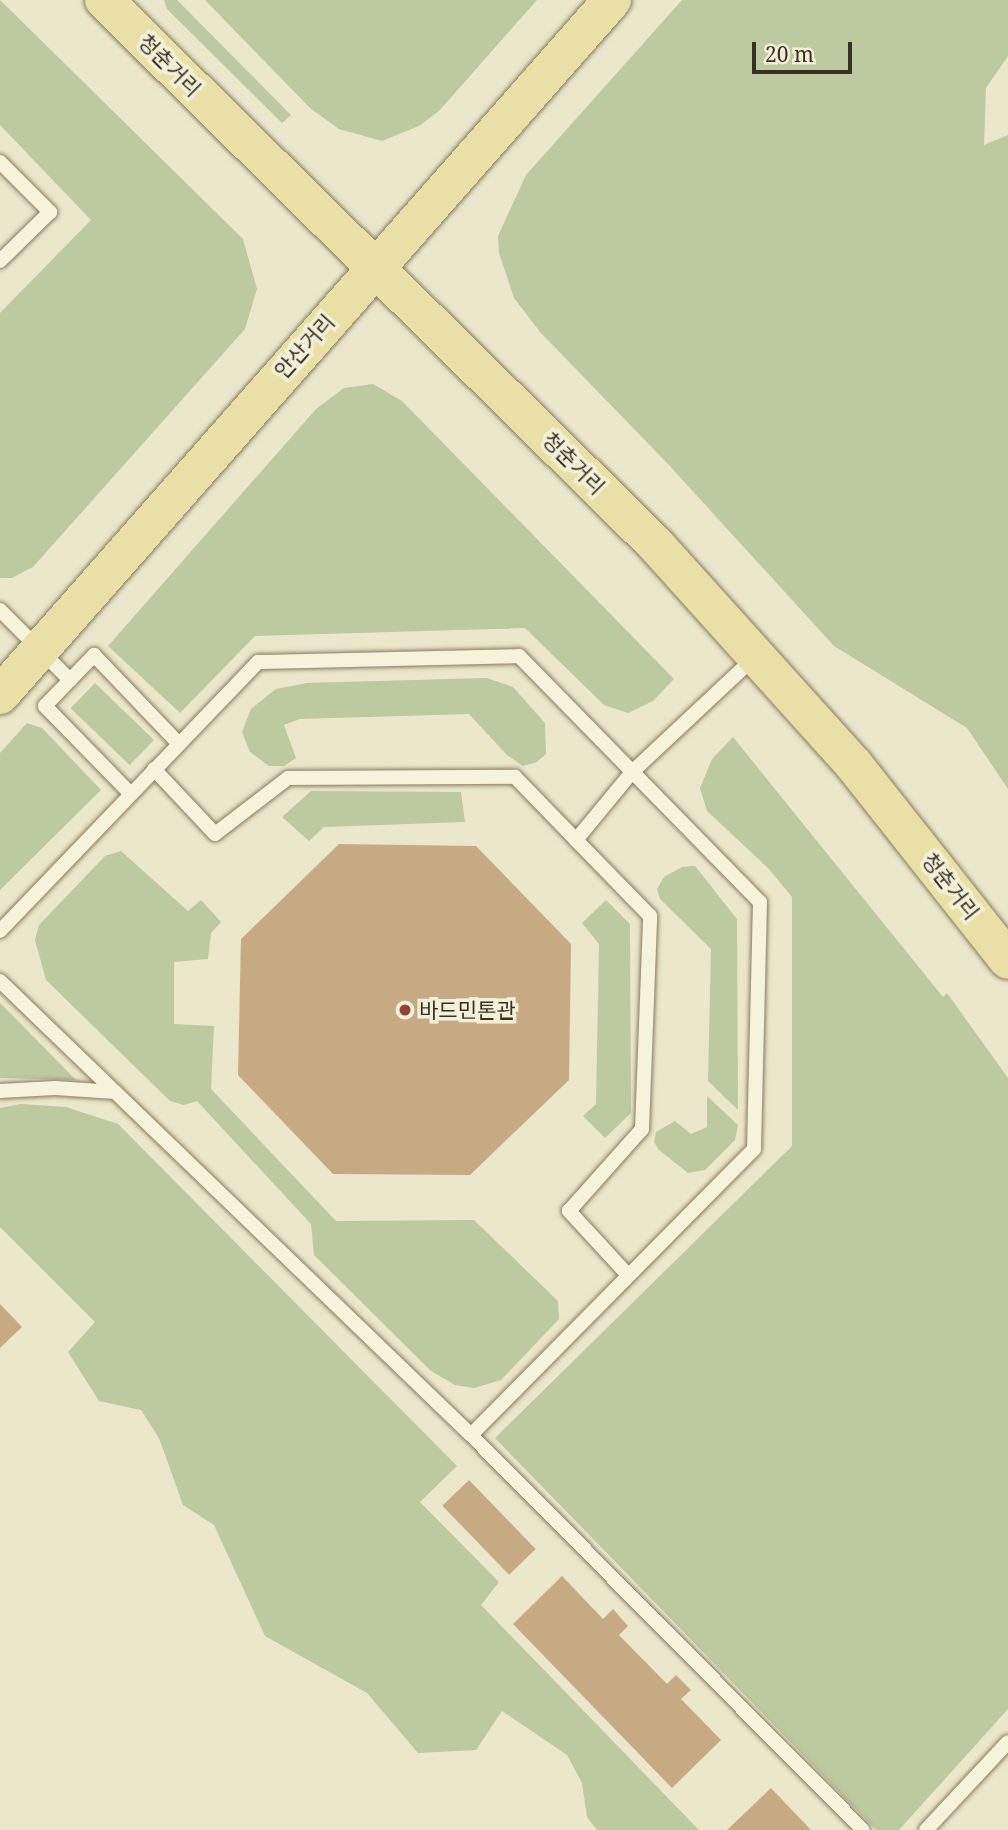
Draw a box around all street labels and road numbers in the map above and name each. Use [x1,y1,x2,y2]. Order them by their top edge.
street label: 청춘거리 [134,29,206,101]
street label: 안산거리 [269,309,339,383]
street label: 청춘거리 [538,427,610,499]
street label: 청춘거리 [917,848,985,924]

